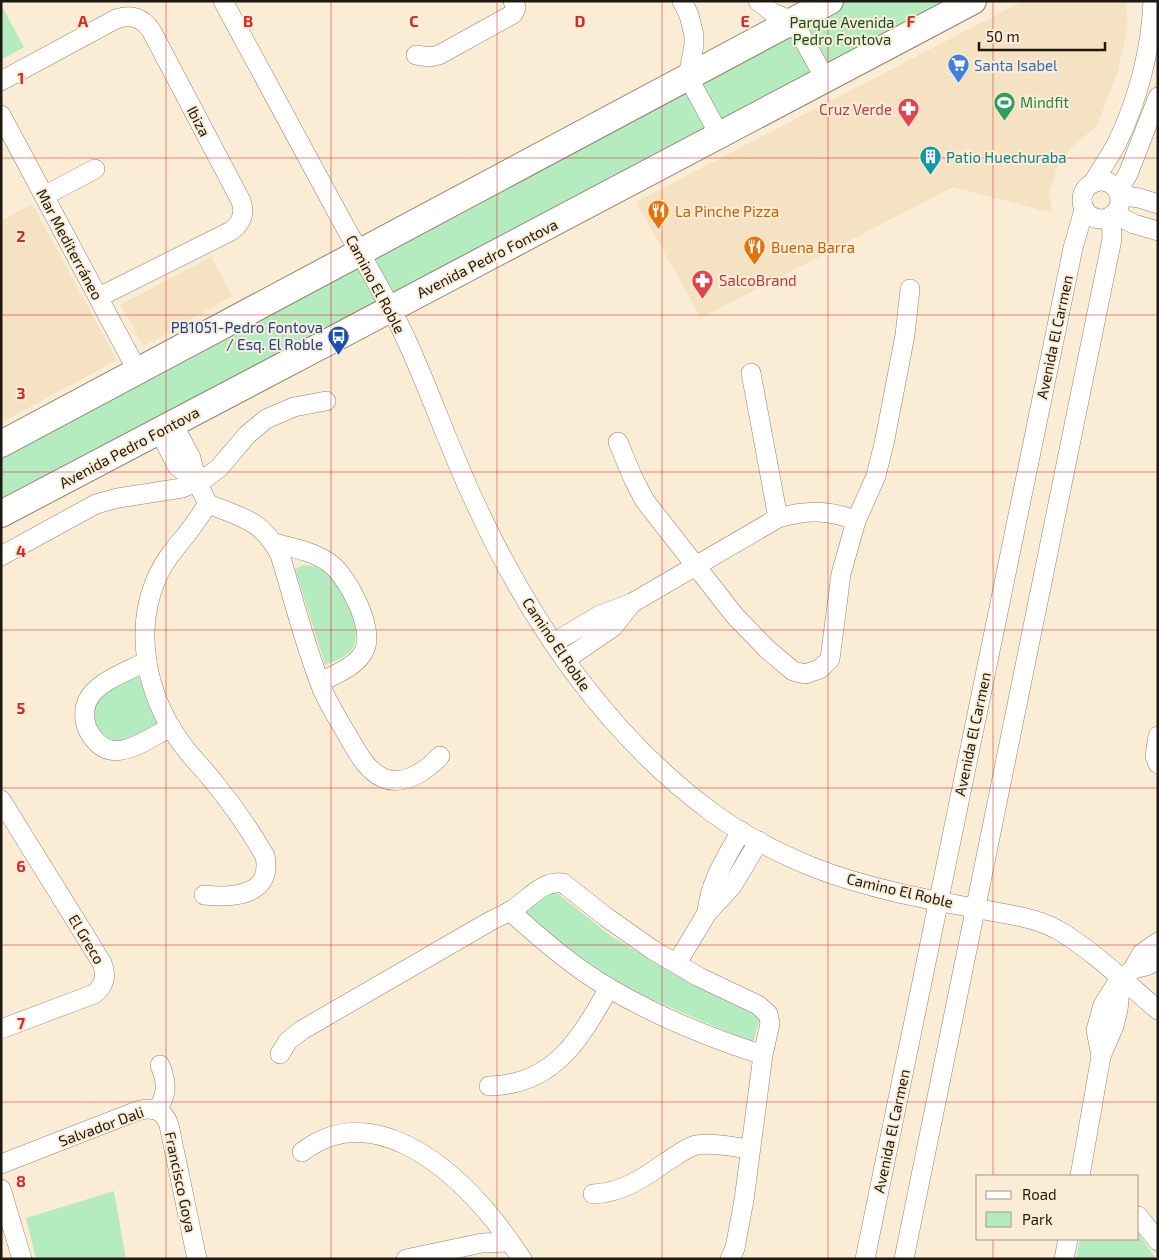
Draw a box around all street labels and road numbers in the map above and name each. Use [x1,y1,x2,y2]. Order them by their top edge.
street label: Ibiza [184,103,214,139]
street label: Mar Mediterráneo [33,185,107,303]
street label: Avenida Pedro Fontova [413,215,561,301]
street label: Camino El Roble [343,232,409,336]
street label: Avenida El Carmen [1032,273,1076,401]
street label: Avenida Pedro Fontova [56,402,202,492]
street label: Camino El Roble [519,594,595,694]
street label: Avenida El Carmen [950,670,994,798]
street label: Camino El Roble [845,869,955,911]
street label: El Greco [65,911,109,967]
street label: Avenida El Carmen [869,1067,913,1195]
street label: Salvador Dali [56,1102,146,1150]
street label: Francisco Goya [162,1130,200,1234]

